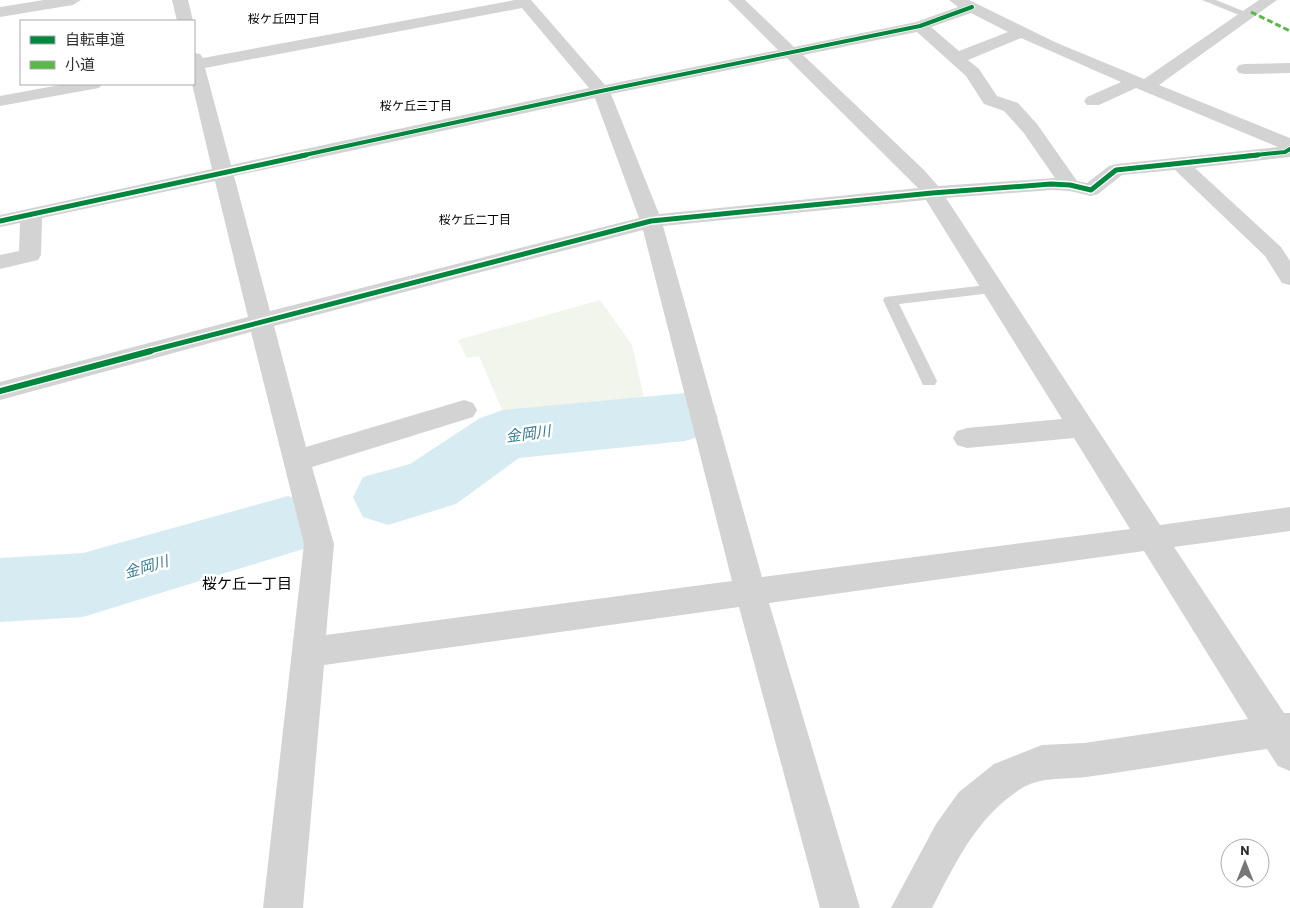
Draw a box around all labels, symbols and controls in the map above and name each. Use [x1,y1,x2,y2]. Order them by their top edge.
district label: 桜ケ丘四丁目 [248,11,320,25]
legend [20,20,195,85]
text: 自転車道 [65,30,125,48]
text: 小道 [65,55,95,73]
district label: 桜ケ丘三丁目 [380,98,452,112]
district label: 桜ケ丘二丁目 [439,212,511,226]
water label: 金岡川 [504,421,554,445]
water label: 金岡川 [122,551,172,581]
district label: 桜ケ丘一丁目 [202,574,292,592]
north arrow [1220,838,1270,888]
text: N [1240,841,1250,858]

